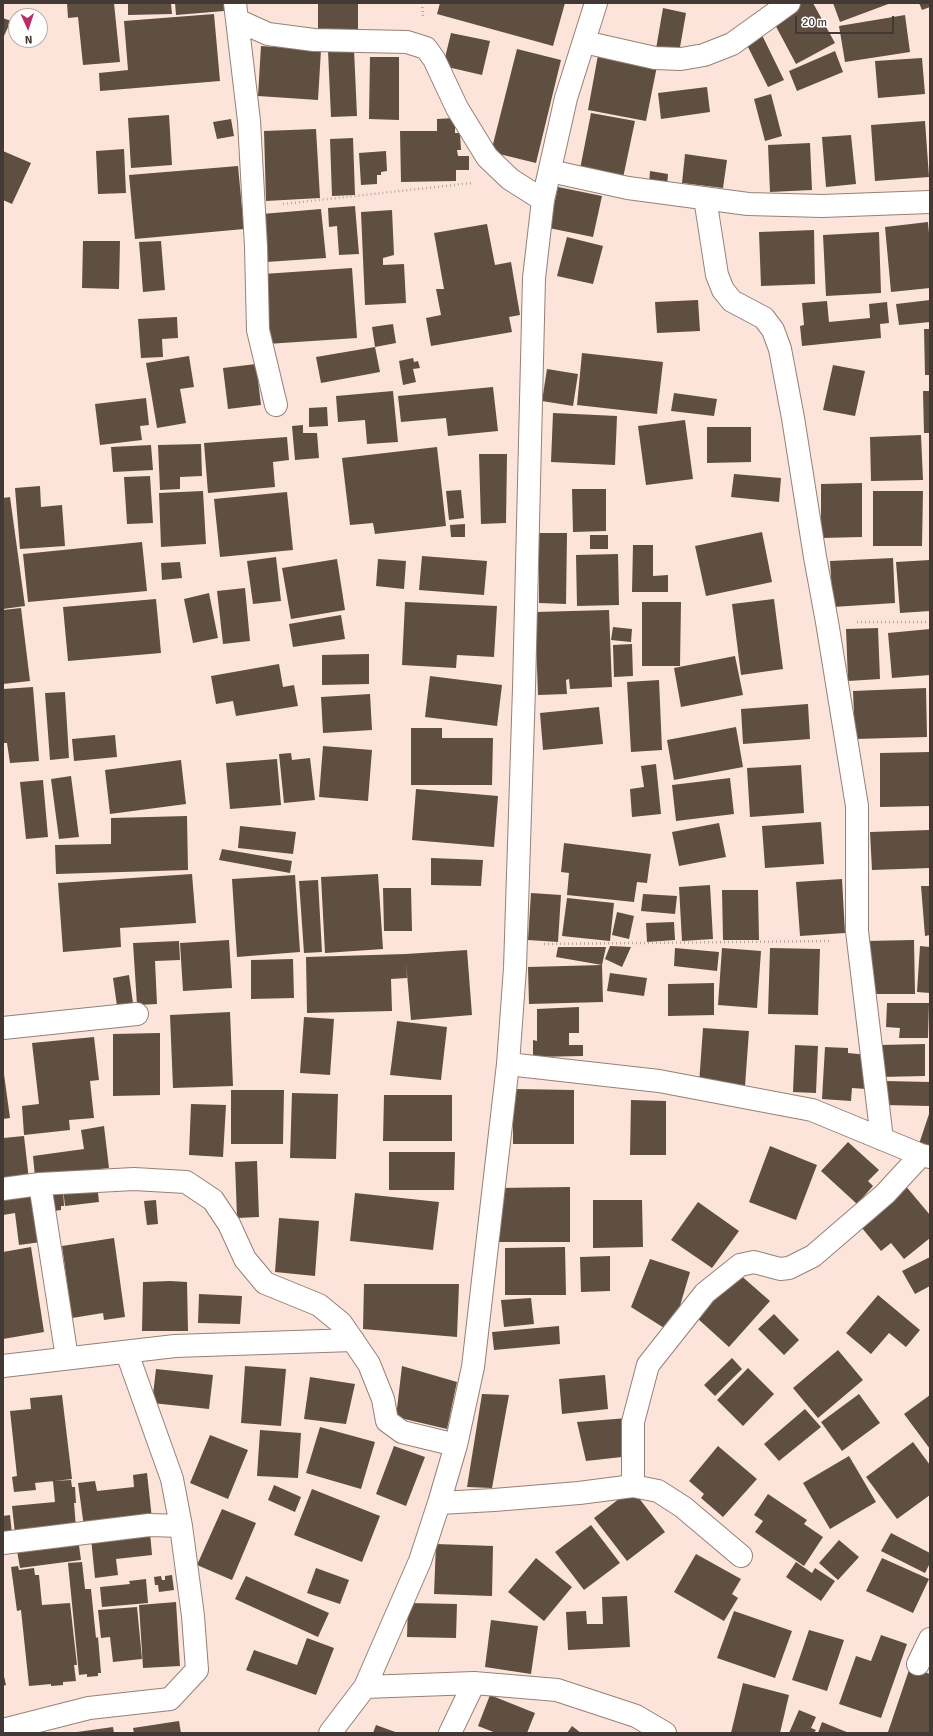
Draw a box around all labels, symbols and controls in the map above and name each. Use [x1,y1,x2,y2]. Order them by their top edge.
north arrow [8,8,48,48]
scale bar [797,8,896,34]
text: 20 m [802,15,827,30]
text: N [24,33,33,46]

